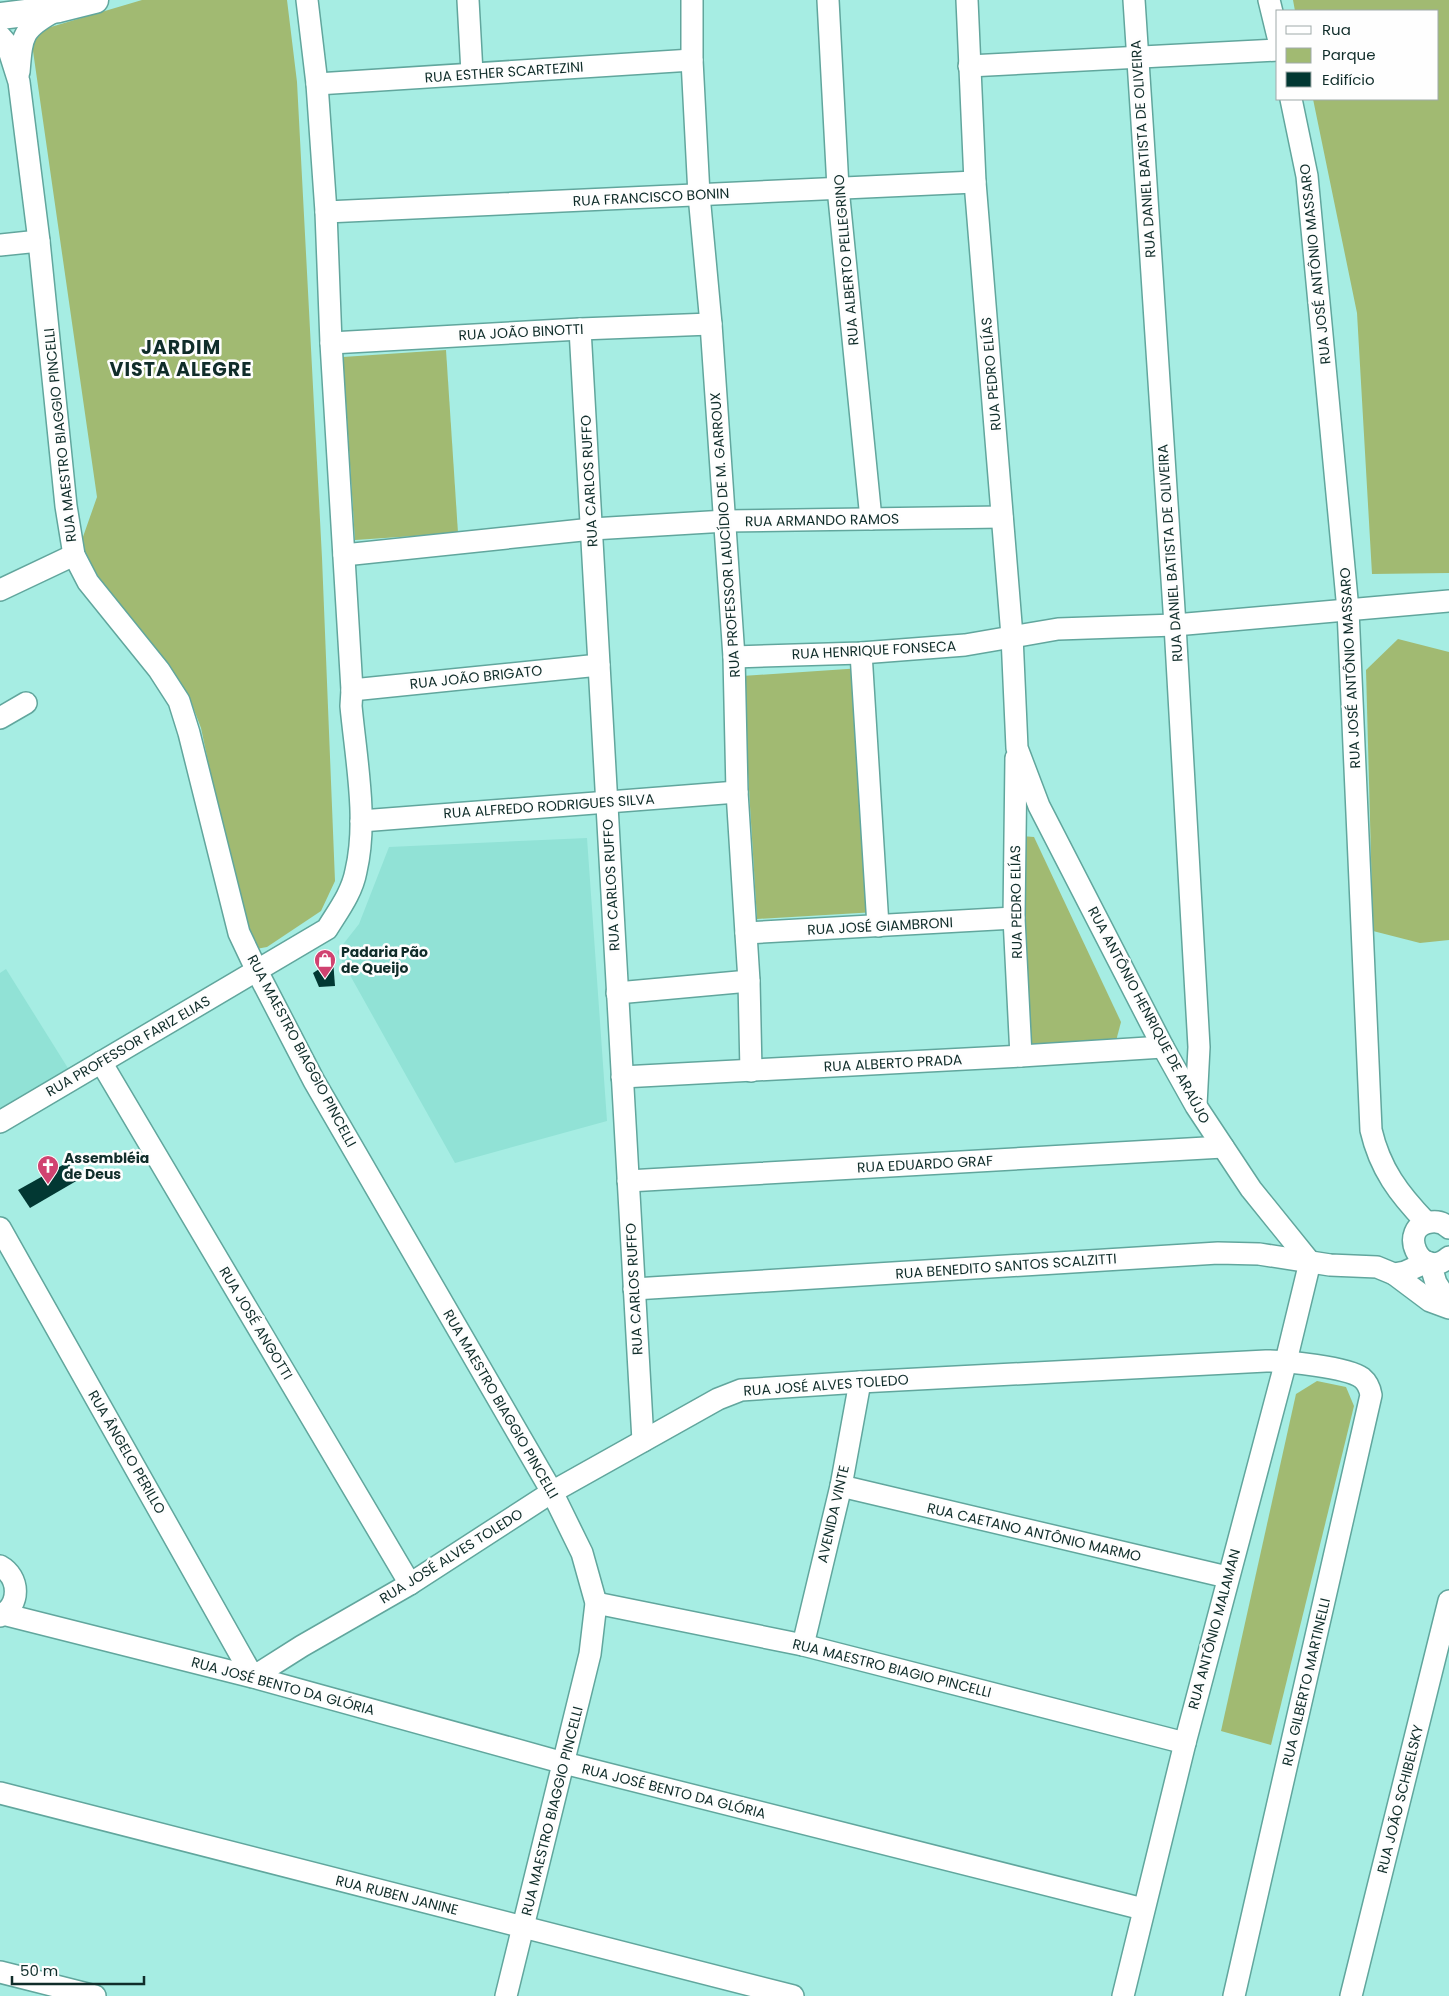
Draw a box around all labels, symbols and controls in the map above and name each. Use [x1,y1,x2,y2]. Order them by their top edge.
legend [1276,10,1439,100]
text: Rua [1322,19,1351,40]
street label: RUA DANIEL BATISTA DE OLIVEIRA [1125,40,1161,258]
text: Parque [1322,44,1375,65]
street label: RUA ESTHER SCARTEZINI [424,56,584,88]
text: Edifício [1322,69,1375,90]
street label: RUA JOSÉ ANTÔNIO MASSARO [1295,163,1335,365]
street label: RUA ALBERTO PELLEGRINO [829,174,863,346]
street label: RUA FRANCISCO BONIN [572,183,730,211]
street label: RUA PEDRO ELÍAS [976,316,1006,432]
street label: RUA JOÃO BINOTTI [458,319,584,345]
street label: RUA MAESTRO BIAGGIO PINCELLI [39,327,81,543]
district label: JARDIM VISTA ALEGRE [110,334,252,383]
street label: RUA PROFESSOR LAUCÍDIO DE M. GARROUX [705,391,745,678]
street label: RUA CARLOS RUFFO [576,415,602,547]
street label: RUA DANIEL BATISTA DE OLIVEIRA [1152,444,1188,662]
street label: RUA ARMANDO RAMOS [745,509,899,531]
street label: RUA JOSÉ ANTÔNIO MASSARO [1335,567,1365,769]
street label: RUA HENRIQUE FONSECA [791,636,957,664]
street label: RUA JOÃO BRIGATO [409,660,543,694]
street label: RUA ALFREDO RODRIGUES SILVA [443,789,655,823]
street label: RUA CARLOS RUFFO [598,819,624,951]
street label: RUA PEDRO ELÍAS [1005,845,1027,959]
street label: RUA ANTÔNIO HENRIQUE DE ARAÚJO [1083,903,1215,1127]
street label: RUA JOSÉ GIAMBRONI [807,912,953,940]
place label: Padaria Pão de Queijo [341,942,428,978]
shop icon: Padaria Pão de Queijo [313,948,337,979]
street label: RUA MAESTRO BIAGGIO PINCELLI [243,951,361,1151]
street label: RUA PROFESSOR FARIZ ELIAS [42,991,214,1101]
street label: RUA ALBERTO PRADA [823,1049,963,1077]
place label: Assembléia de Deus [64,1148,149,1184]
street label: RUA EDUARDO GRAF [856,1150,994,1178]
church icon: Assembléia de Deus [36,1154,60,1185]
street label: RUA CARLOS RUFFO [621,1223,647,1355]
street label: RUA BENEDITO SANTOS SCALZITTI [895,1248,1117,1284]
street label: RUA JOSÉ ANGOTTI [214,1263,298,1383]
street label: RUA MAESTRO BIAGGIO PINCELLI [439,1306,563,1502]
street label: RUA JOSÉ ALVES TOLEDO [743,1369,909,1401]
street label: RUA ÂNGELO PERILLO [83,1387,171,1517]
street label: AVENIDA VINTE [812,1463,854,1565]
street label: RUA CAETANO ANTÔNIO MARMO [925,1498,1143,1566]
street label: RUA JOSÉ ALVES TOLEDO [376,1504,526,1608]
street label: RUA ANTÔNIO MALAMAN [1183,1547,1245,1711]
street label: RUA GILBERTO MARTINELLI [1277,1596,1335,1768]
street label: RUA MAESTRO BIAGIO PINCELLI [790,1634,994,1702]
street label: RUA JOSÉ BENTO DA GLÓRIA [189,1652,377,1720]
street label: RUA MAESTRO BIAGGIO PINCELLI [516,1704,588,1918]
street label: RUA JOÃO SCHIBELSKY [1372,1723,1428,1875]
street label: RUA JOSÉ BENTO DA GLÓRIA [580,1758,768,1824]
street label: RUA RUBEN JANINE [334,1870,460,1920]
scale bar [12,1954,145,1986]
text: 50 m [20,1960,58,1981]

